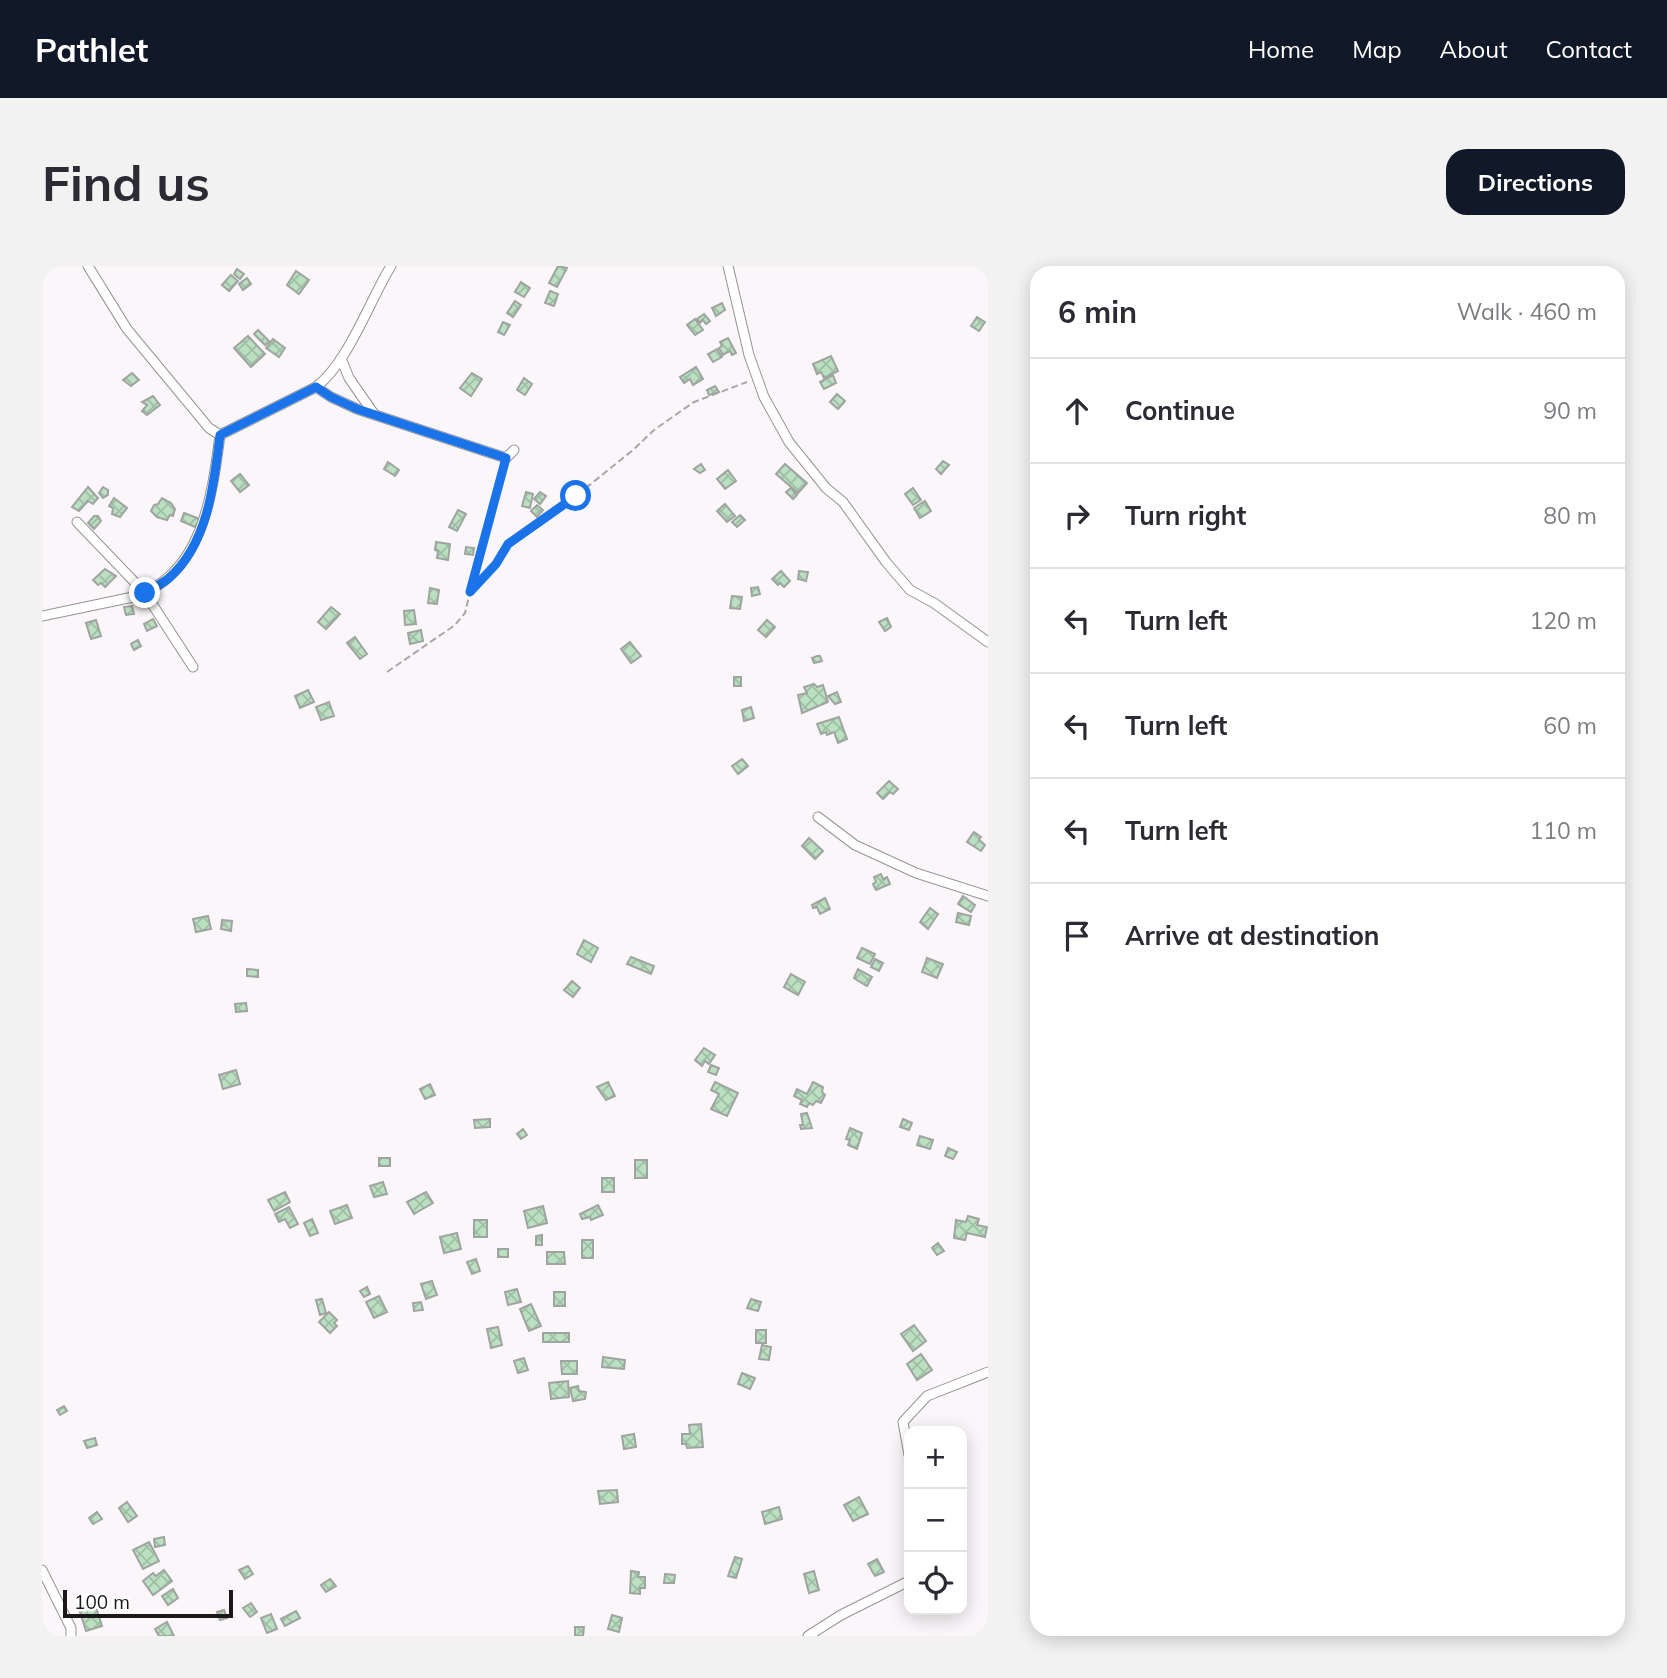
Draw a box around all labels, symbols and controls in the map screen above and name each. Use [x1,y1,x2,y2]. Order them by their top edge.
text: Pathlet [35,29,148,70]
text: Home [1248,34,1314,64]
text: Map [1352,34,1402,64]
text: About [1440,34,1508,64]
text: Contact [1546,34,1632,64]
button: Directions [1446,149,1625,215]
text: Find us [42,152,210,213]
text: 6 min [1058,293,1137,331]
text: Walk · 460 m [1457,297,1597,326]
icon: ahead [1058,392,1096,430]
text: Continue [1125,394,1235,427]
text: 90 m [1543,396,1597,425]
route start [560,480,591,511]
icon: right [1058,497,1096,535]
text: Turn right [1125,499,1246,532]
text: 80 m [1543,501,1597,530]
route end [129,577,160,608]
icon: left [1058,602,1096,640]
text: Turn left [1125,604,1227,637]
text: 120 m [1529,606,1597,635]
icon: left [1058,707,1096,745]
text: Turn left [1125,709,1227,742]
text: 60 m [1543,711,1597,740]
icon: left [1058,812,1096,850]
text: Turn left [1125,814,1227,847]
text: 110 m [1529,816,1597,845]
icon: arrive [1058,917,1096,955]
text: Arrive at destination [1125,919,1380,952]
map controls [904,1426,967,1615]
button: + [904,1426,967,1489]
button: − [904,1489,967,1552]
button: locate [904,1552,967,1615]
scale bar [63,1587,233,1619]
text: 100 m [74,1590,130,1614]

